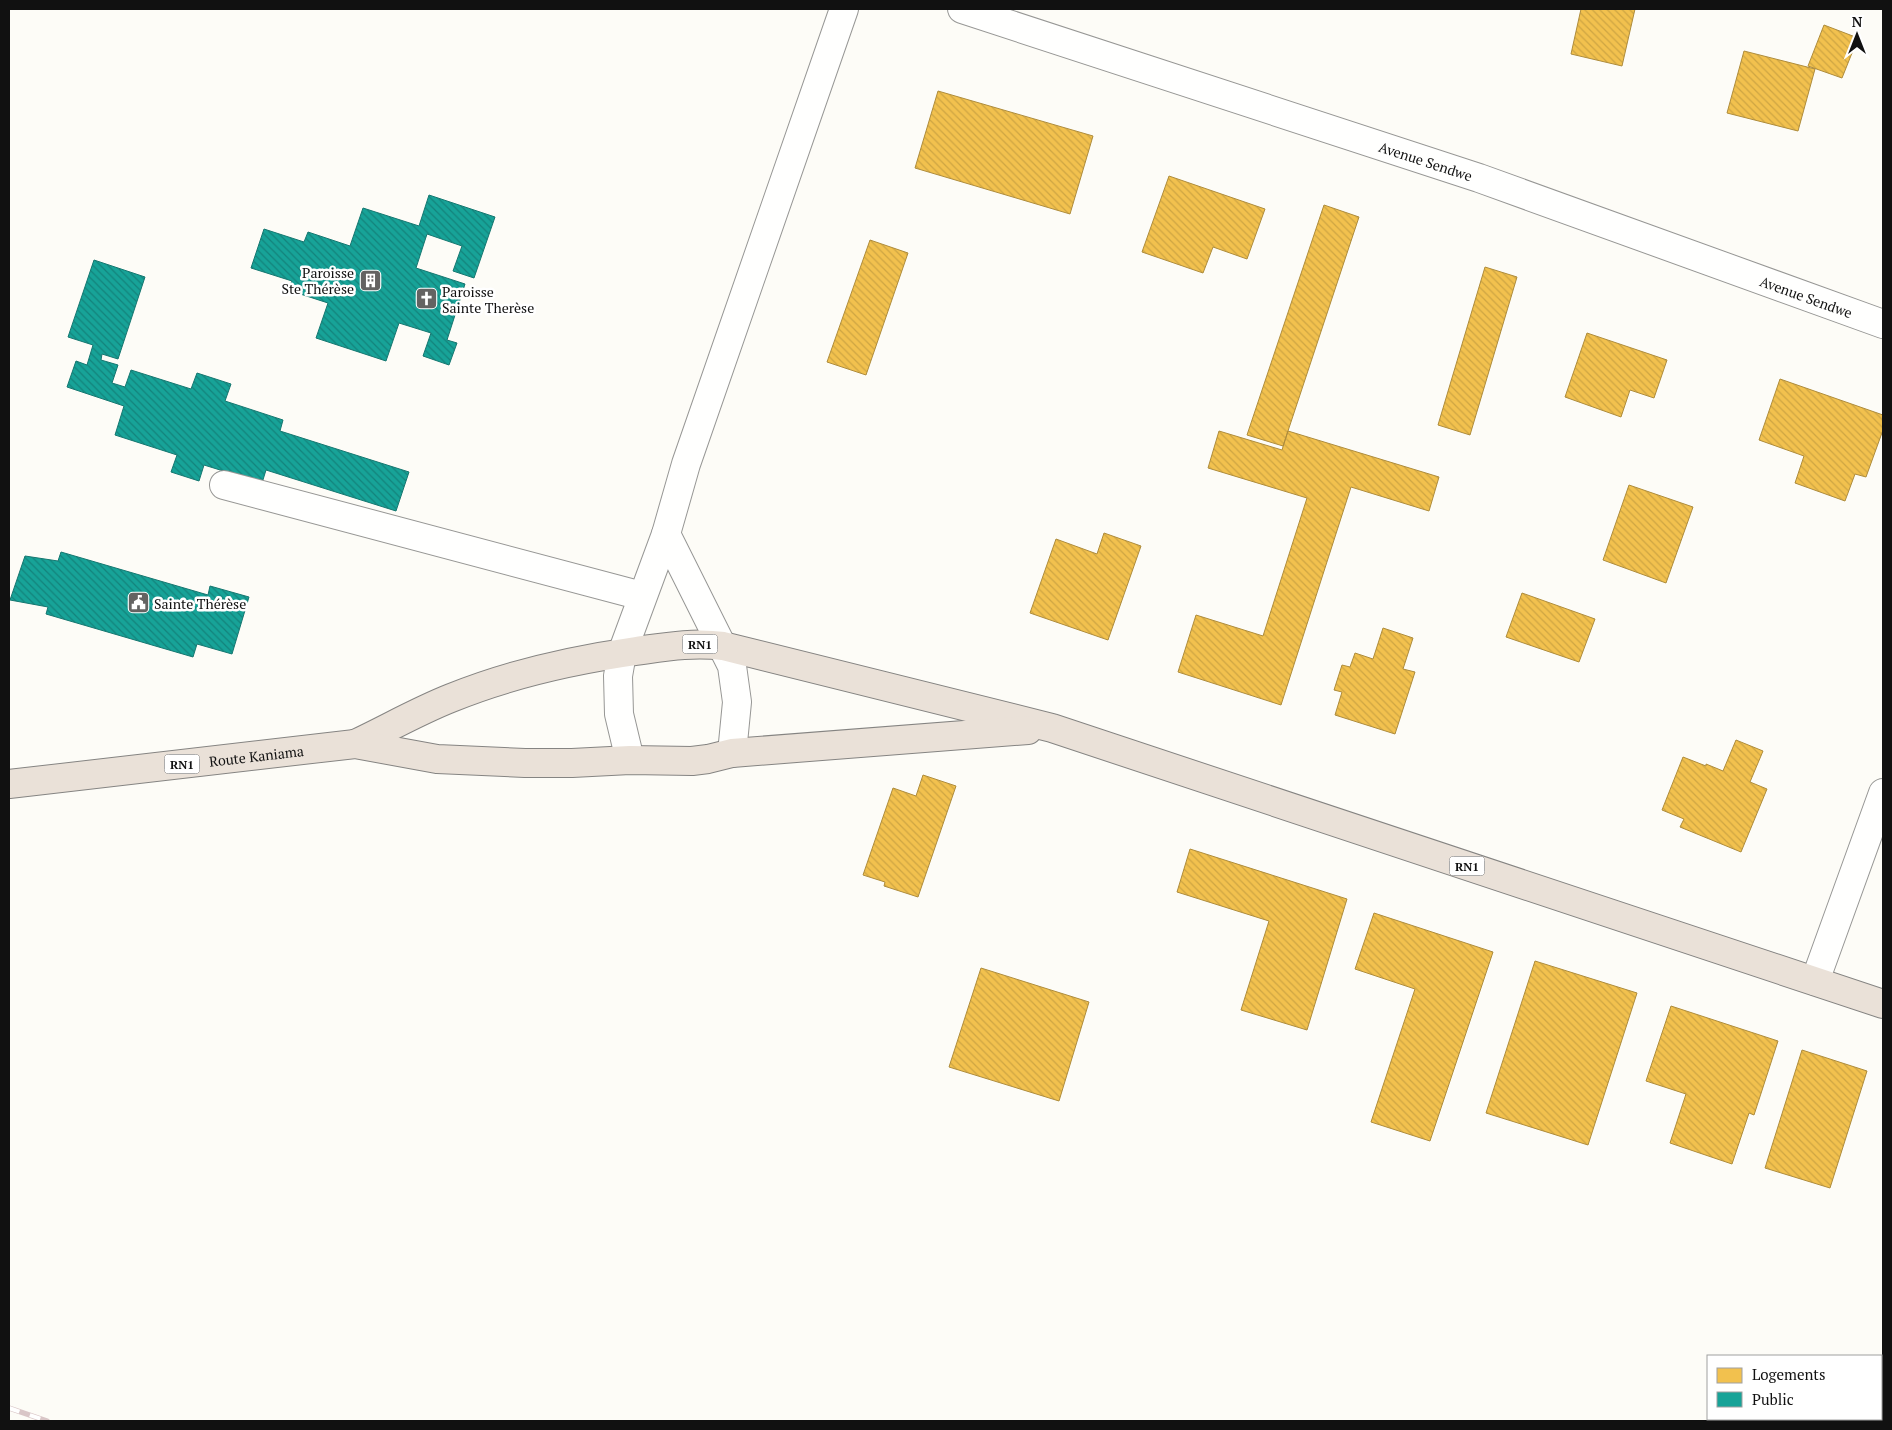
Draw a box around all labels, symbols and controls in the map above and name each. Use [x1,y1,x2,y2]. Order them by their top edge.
north arrow [1832,10,1882,60]
text: N [1852,12,1863,31]
street label: Avenue Sendwe [1377,137,1475,185]
place label: Paroisse Ste Thérèse [281,263,354,298]
building icon: Paroisse Ste Thérèse [358,268,382,292]
street label: Avenue Sendwe [1757,271,1855,322]
place label: Paroisse Sainte Therèse [442,282,534,317]
church icon: Paroisse Sainte Therèse [414,287,438,311]
public building icon: Sainte Thérèse [126,591,150,615]
place label: Sainte Thérèse [154,594,246,613]
road number: RN1 [682,634,718,654]
street label: Route Kaniama [208,741,305,770]
road number: RN1 [164,754,200,774]
road number: RN1 [1450,856,1484,876]
legend [1707,1355,1882,1420]
text: Logements [1752,1364,1825,1384]
text: Public [1752,1389,1794,1409]

